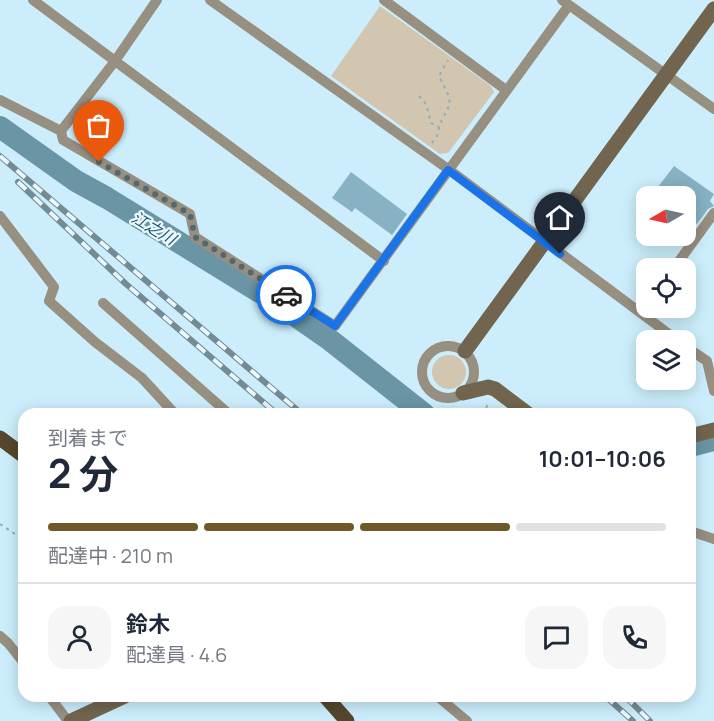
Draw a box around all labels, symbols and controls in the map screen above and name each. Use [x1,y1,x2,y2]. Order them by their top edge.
pin [73,100,124,162]
icon: bag [82,109,115,142]
north arrow [636,186,696,246]
map controls [636,186,696,390]
pin [534,192,585,254]
icon: home [543,201,576,234]
water label: 江之川 [128,206,182,251]
button: locate [636,258,696,318]
courier [256,265,316,325]
icon: car [270,279,303,312]
button: layers [636,330,696,390]
text: 到着まで [48,424,128,451]
text: 10:01–10:06 [539,444,666,474]
text: 2 分 [48,446,118,500]
text: 配達中 · 210 m [48,542,173,569]
button: person [48,606,111,669]
button: chat [525,606,588,669]
button: phone [603,606,666,669]
text: 鈴木 [126,609,170,639]
text: 配達員 · 4.6 [126,641,227,668]

